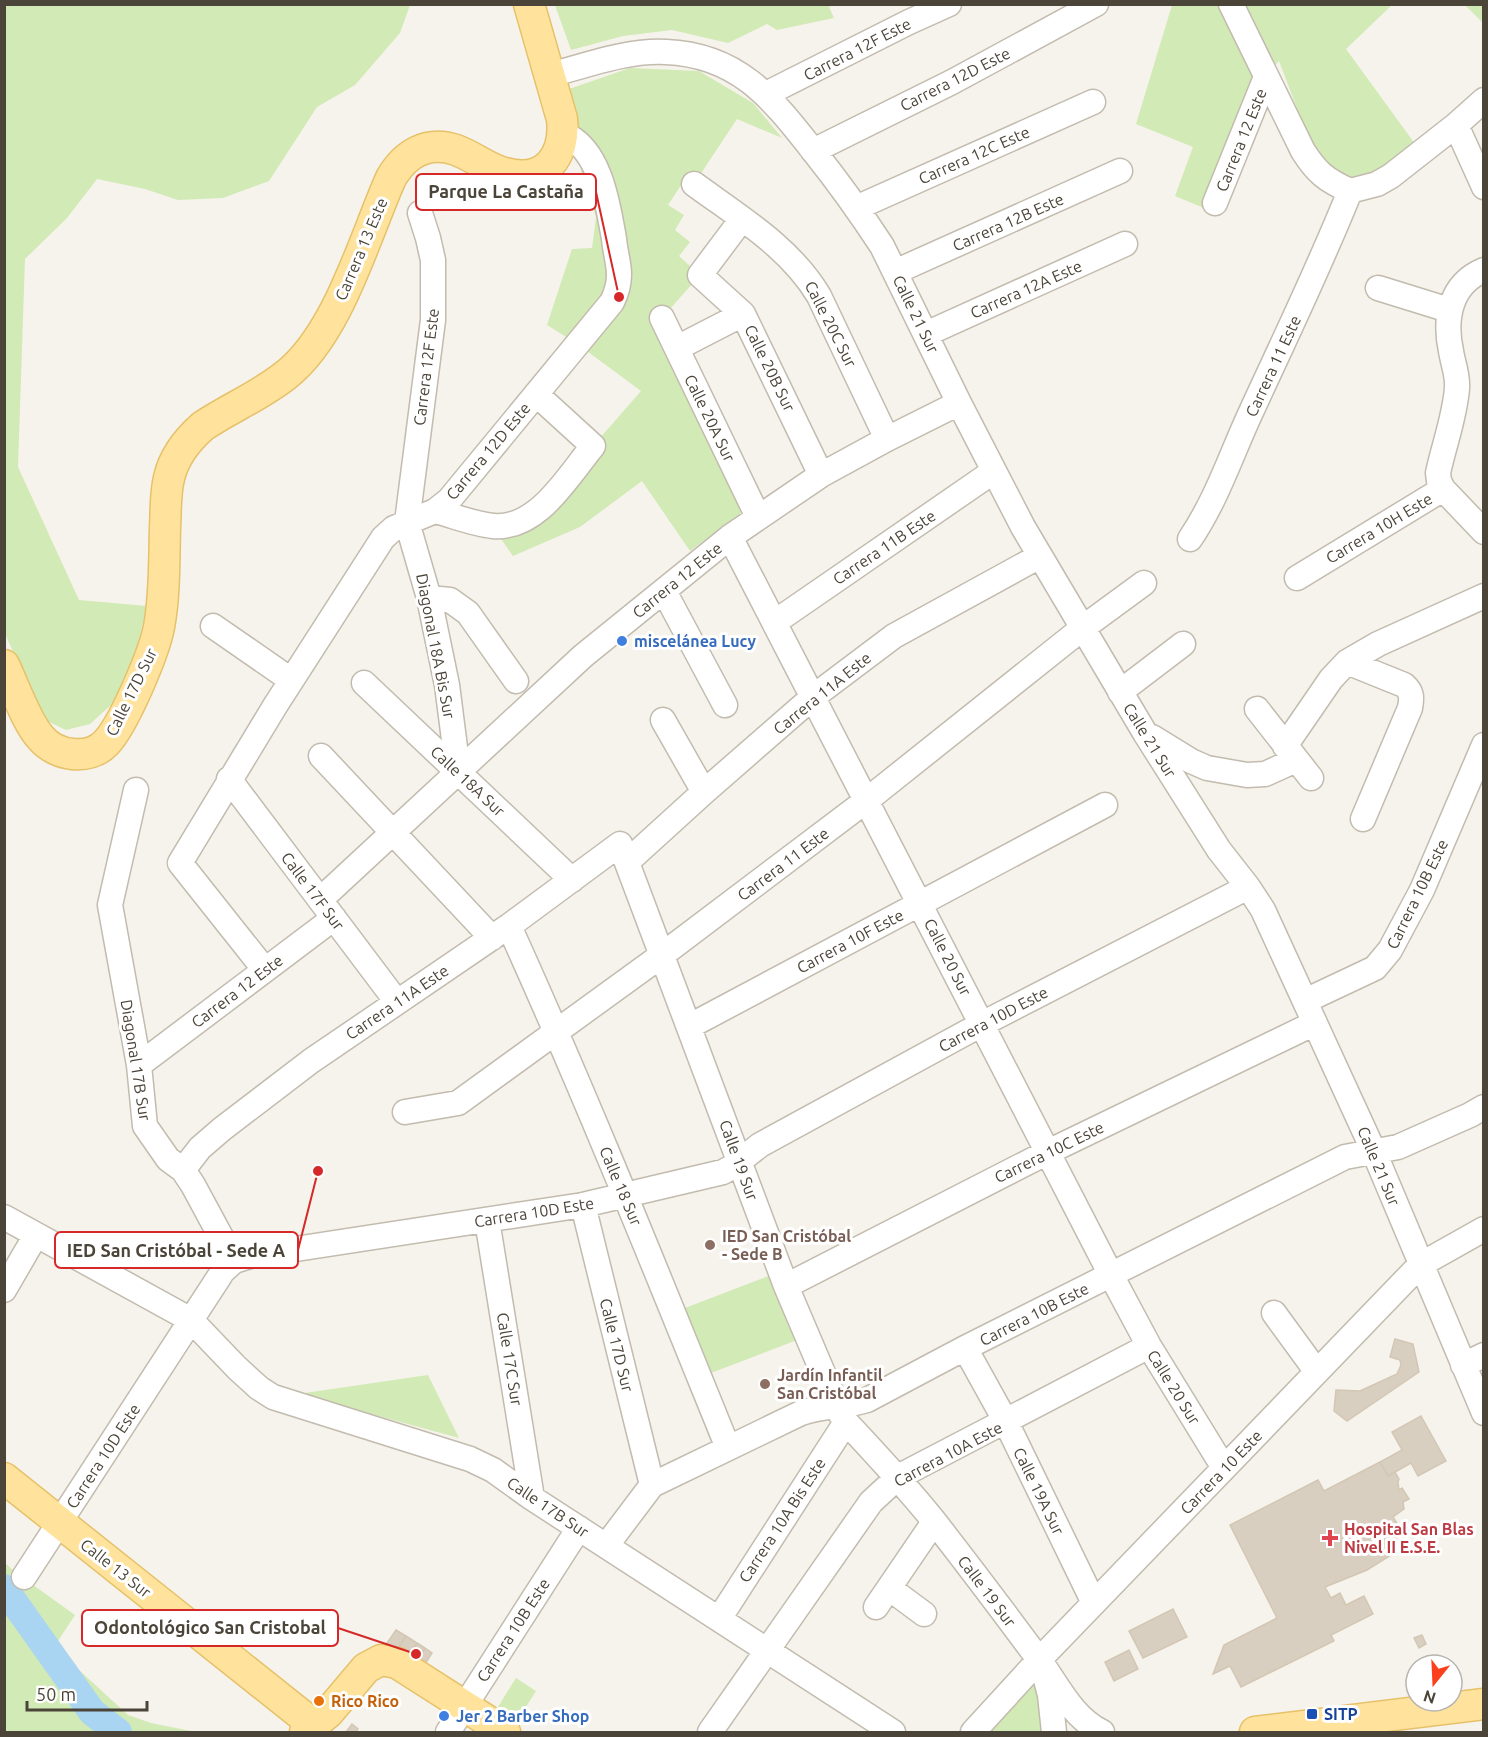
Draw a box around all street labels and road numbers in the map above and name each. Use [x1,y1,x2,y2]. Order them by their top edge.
street label: Carrera 12F Este [800,14,914,84]
street label: Carrera 12D Este [897,44,1013,114]
street label: Carrera 12 Este [1212,86,1270,194]
street label: Carrera 12C Este [916,122,1032,188]
street label: Carrera 12B Este [950,189,1066,255]
street label: Carrera 13 Este [331,195,391,303]
street label: Carrera 12A Este [967,256,1085,322]
street label: Calle 21 Sur [889,272,943,356]
street label: Calle 20C Sur [802,278,860,370]
street label: Carrera 12F Este [410,307,442,427]
street label: Carrera 11 Este [1242,313,1304,419]
street label: Calle 20B Sur [741,322,799,414]
street label: Calle 20A Sur [681,372,739,464]
street label: Carrera 12D Este [442,399,534,503]
street label: Carrera 10H Este [1323,489,1435,567]
street label: Carrera 11B Este [829,506,939,588]
street label: Carrera 12 Este [629,539,725,621]
street label: Diagonal 18A Bis Sur [413,572,459,720]
street label: Calle 17D Sur [102,645,160,739]
street label: Carrera 11A Este [770,648,874,738]
street label: Calle 21 Sur [1120,700,1180,780]
street label: Calle 18A Sur [427,742,509,820]
street label: Carrera 11 Este [734,824,832,904]
street label: Carrera 10B Este [1383,836,1451,952]
street label: Calle 17F Sur [278,849,348,933]
street label: Carrera 10F Este [794,905,906,977]
street label: Calle 20 Sur [921,915,975,999]
street label: Carrera 12 Este [188,951,286,1031]
street label: Carrera 11A Este [342,961,452,1043]
street label: Carrera 10D Este [935,983,1051,1055]
street label: Diagonal 17B Sur [118,998,154,1122]
street label: Calle 19 Sur [716,1117,762,1203]
street label: Carrera 10C Este [991,1118,1107,1186]
street label: Calle 21 Sur [1354,1124,1404,1208]
street label: Calle 18 Sur [596,1144,646,1228]
street label: Carrera 10D Este [473,1194,595,1230]
street label: Carrera 10B Este [977,1279,1091,1349]
street label: Calle 17D Sur [597,1296,637,1394]
street label: Calle 17C Sur [494,1311,526,1407]
street label: Calle 20 Sur [1144,1347,1204,1427]
street label: Carrera 10D Este [63,1400,143,1512]
street label: Carrera 10A Este [891,1418,1005,1490]
street label: Carrera 10 Este [1176,1426,1266,1518]
street label: Calle 19A Sur [1010,1445,1068,1537]
street label: Carrera 10A Bis Este [735,1454,829,1586]
street label: Calle 17B Sur [504,1473,592,1541]
street label: Calle 13 Sur [77,1535,155,1601]
street label: Calle 19 Sur [954,1552,1020,1630]
street label: Carrera 10B Este [473,1575,553,1685]

